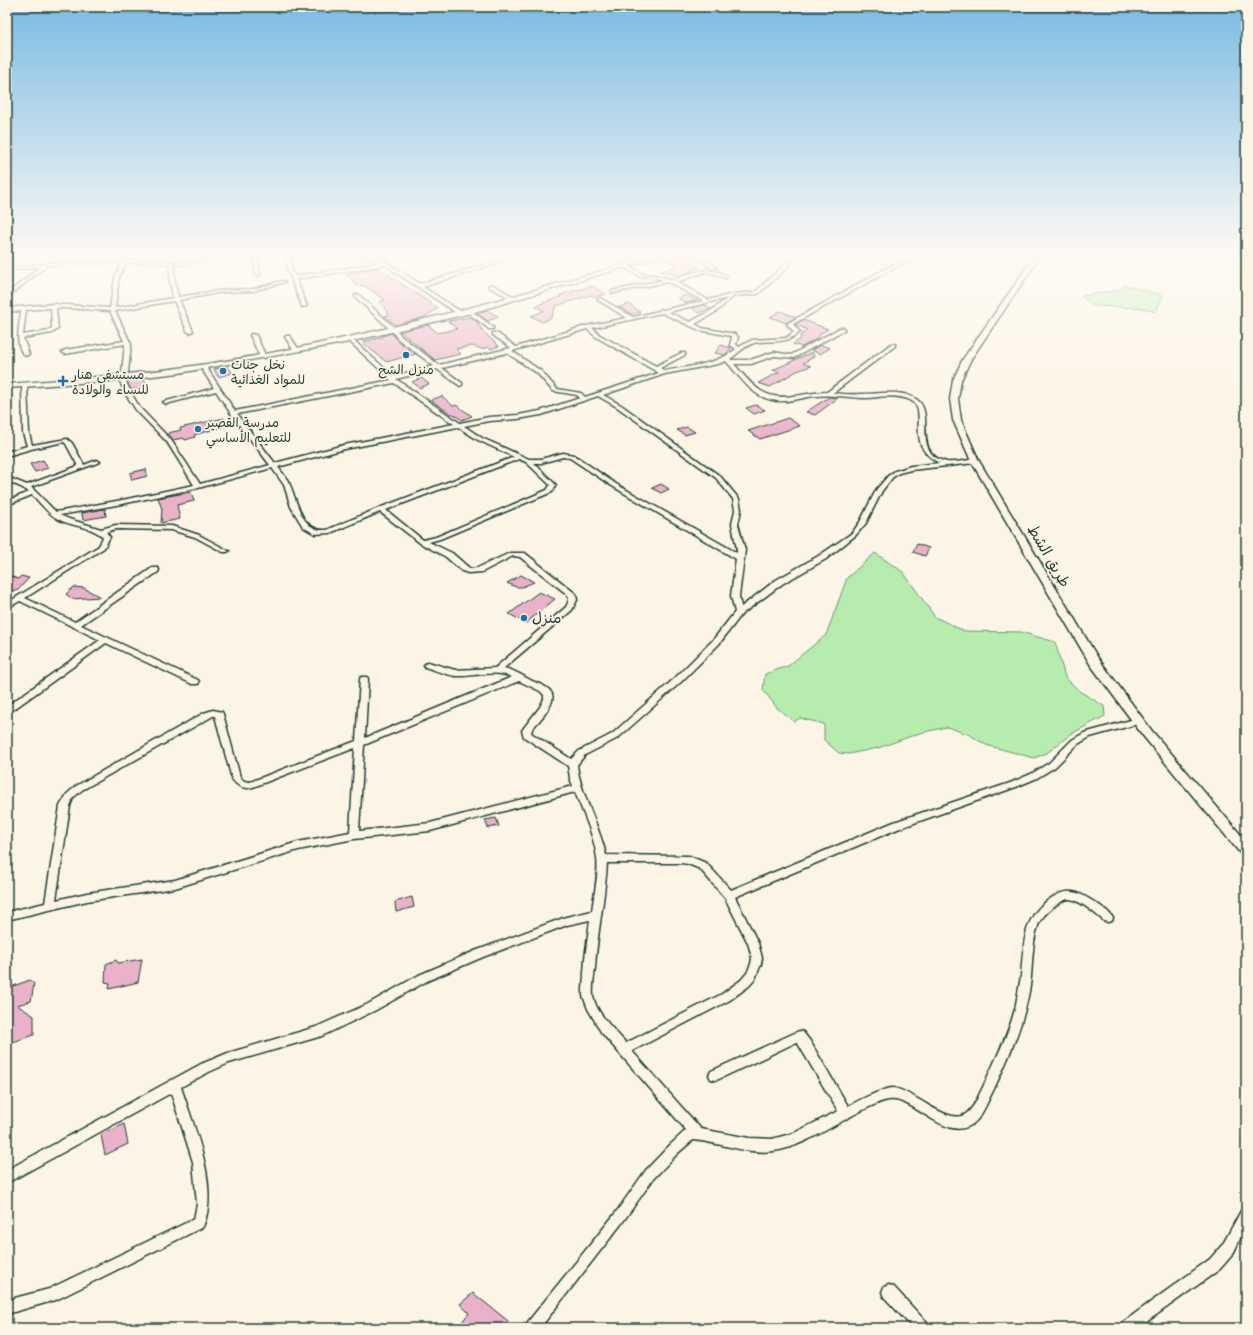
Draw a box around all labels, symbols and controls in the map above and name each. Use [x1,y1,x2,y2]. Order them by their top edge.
marker: منزل الشح [401,350,411,360]
place label: نخل جنات للمواد الغذائية [231,356,305,388]
place label: منزل الشح [378,361,434,379]
place label: مستشفى هنار للنساء والولادة [71,366,149,398]
marker: نخل جنات للمواد الغذائية [218,366,228,376]
marker: مستشفى هنار للنساء والولادة [57,375,69,387]
place label: مدرسة القصير للتعليم الأساسي [205,414,291,449]
marker: مدرسة القصير للتعليم الأساسي [193,424,203,434]
street label: طريق الشط [1023,521,1075,591]
place label: منزل [532,608,562,628]
marker: منزل [519,613,529,623]

